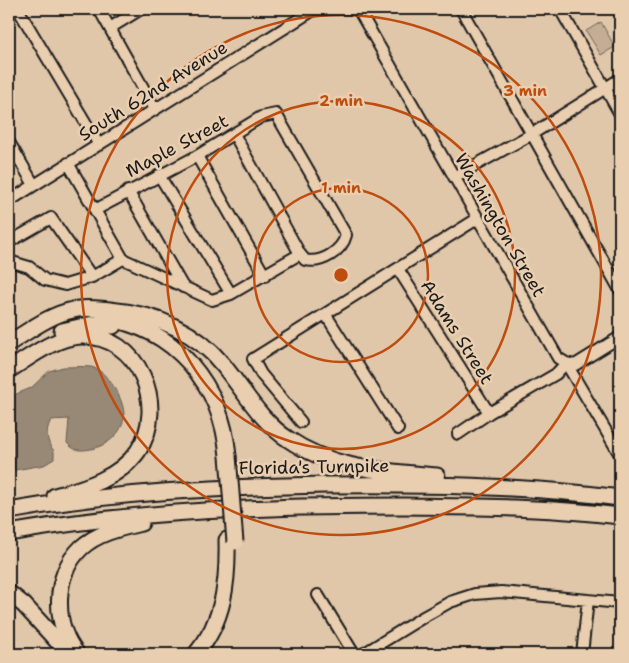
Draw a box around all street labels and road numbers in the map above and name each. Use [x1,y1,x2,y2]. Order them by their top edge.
street label: South 62nd Avenue [74,35,232,147]
street label: Maple Street [121,109,233,183]
street label: Washington Street [449,149,551,301]
street label: Adams Street [415,275,499,389]
street label: Florida's Turnpike [238,454,390,480]

